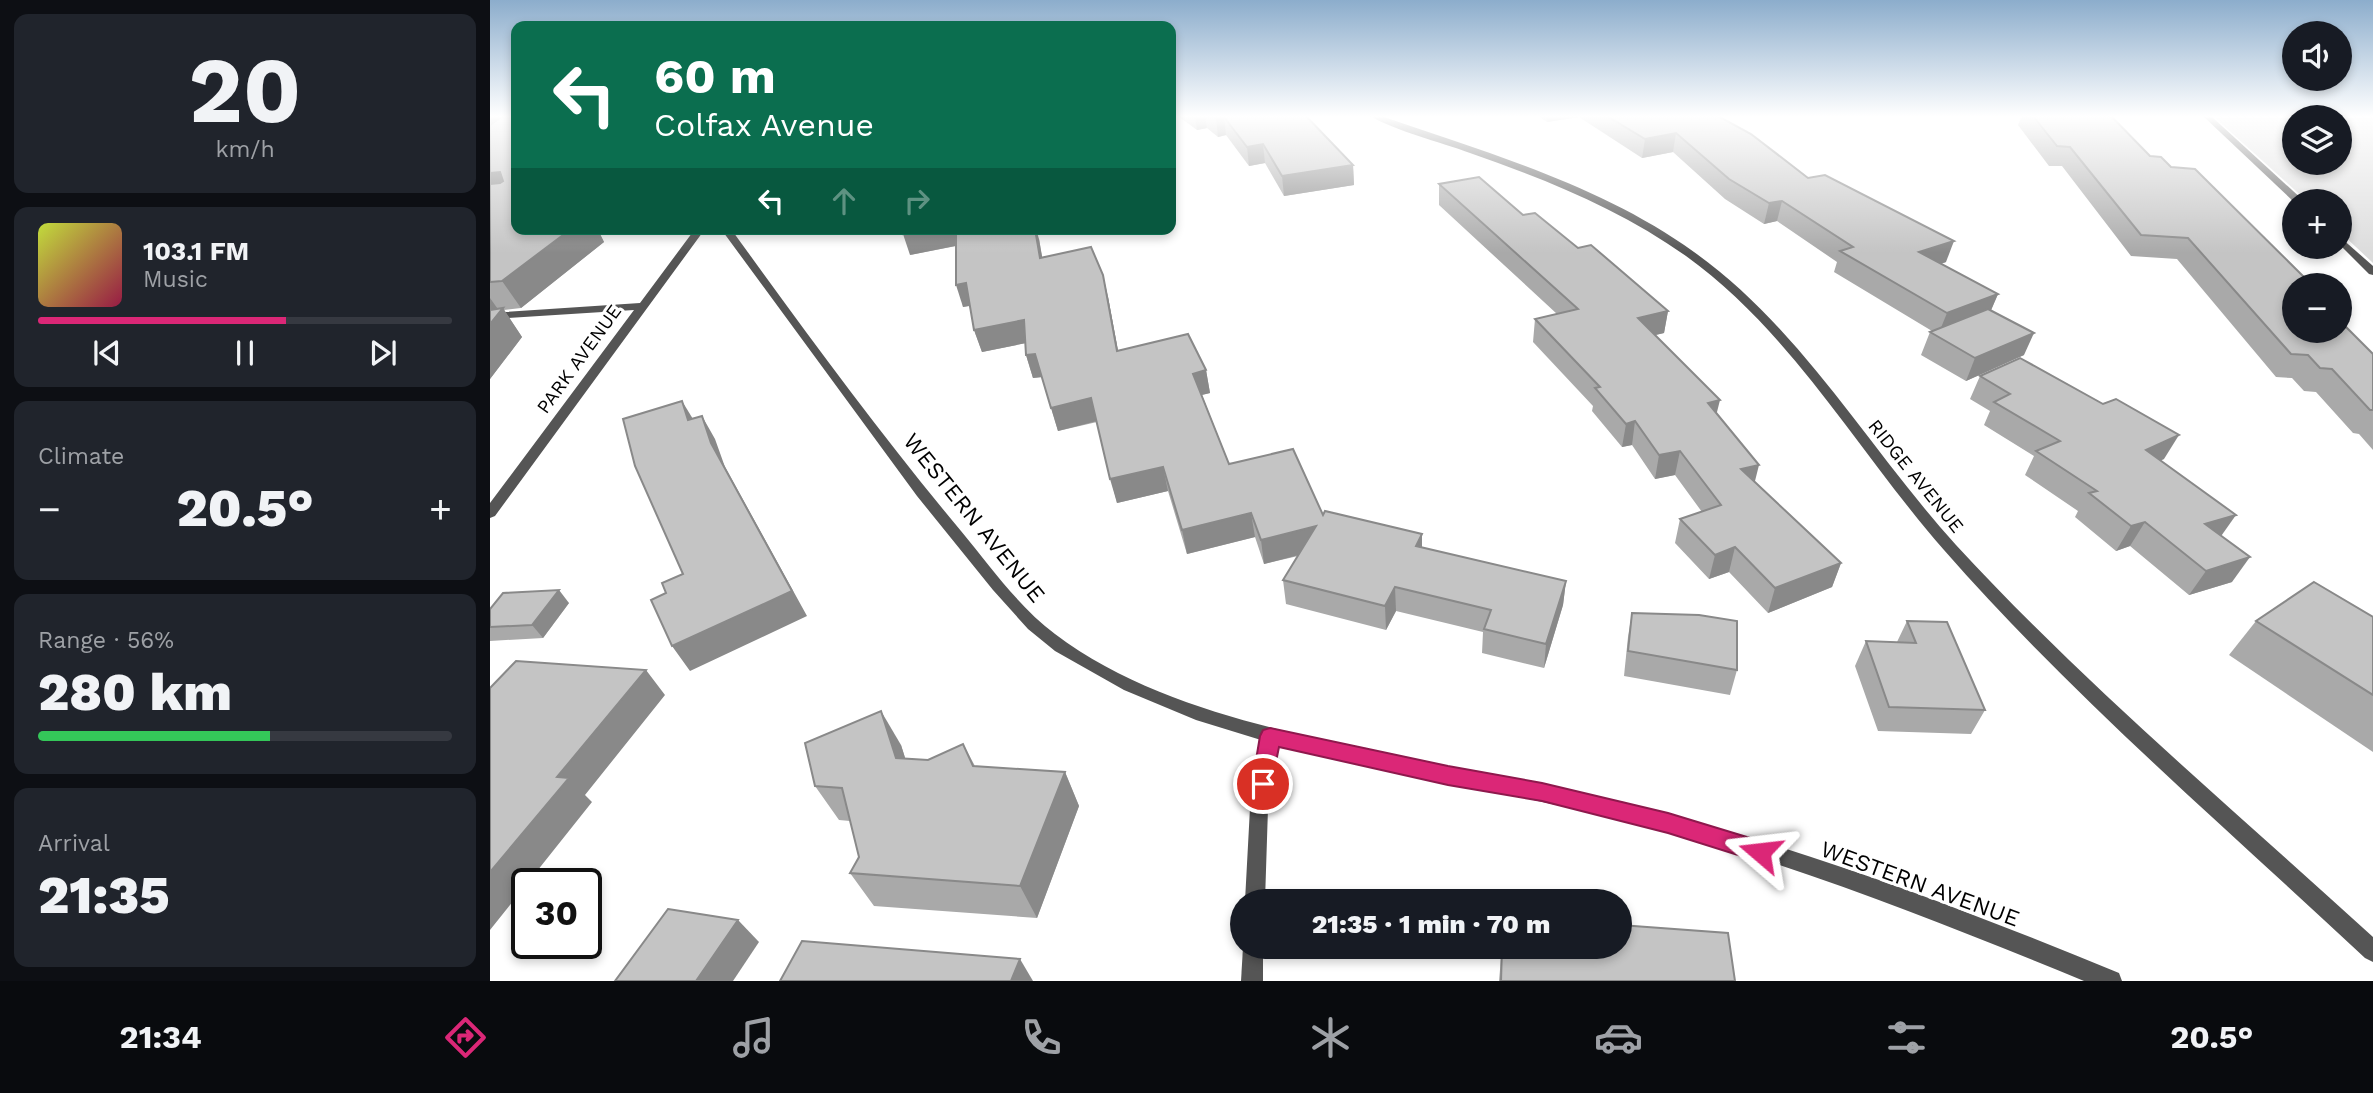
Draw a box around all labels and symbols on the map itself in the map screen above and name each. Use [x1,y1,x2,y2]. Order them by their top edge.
street label: PARK AVENUE [532,300,626,418]
street label: RIDGE AVENUE [1863,415,1969,537]
street label: WESTERN AVENUE [898,428,1050,608]
pin [1233,754,1293,814]
position arrow [1723,815,1797,889]
street label: WESTERN AVENUE [1817,835,2023,933]
speed limit sign: 30 [511,868,602,959]

